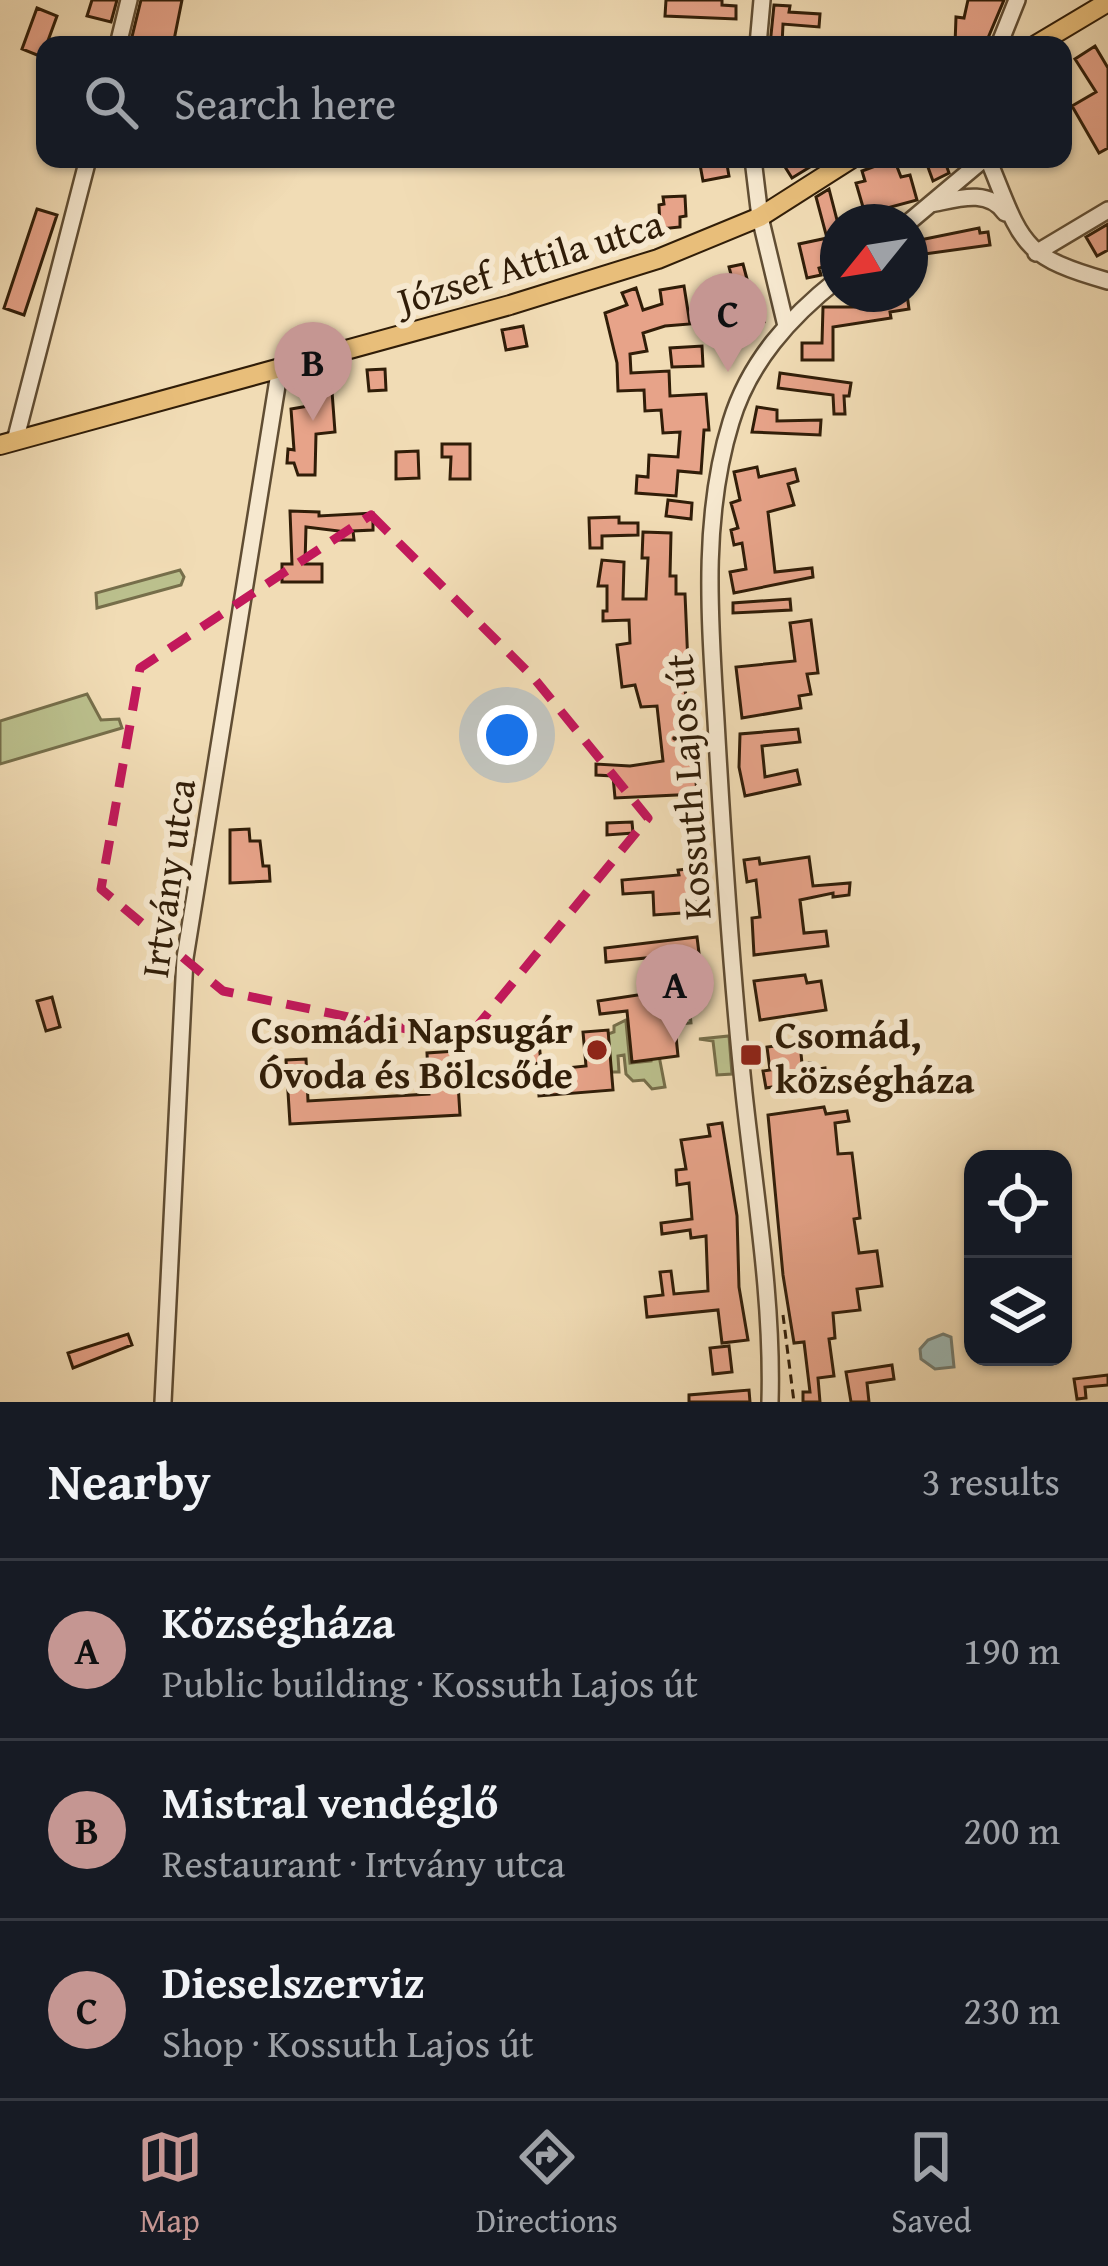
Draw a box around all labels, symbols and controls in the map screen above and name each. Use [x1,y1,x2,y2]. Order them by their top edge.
search box [36,36,1072,168]
icon: search [78,69,144,135]
text: Search here [174,70,396,135]
street label: József Attila utca [385,193,670,330]
north arrow [820,204,928,312]
pin: C [689,273,767,372]
pin: B [274,322,352,421]
street label: Kossuth Lajos út [649,652,725,922]
your location [477,705,537,765]
street label: Irtvány utca [125,774,209,981]
pin: A [636,944,714,1043]
place label: Csomádi Napsugár Óvoda és Bölcsőde [251,1000,573,1102]
place label: Csomád, községháza [775,1005,975,1107]
marker: Csomádi Napsugár Óvoda és Bölcsőde [584,1037,610,1063]
marker: Csomád, községháza [738,1042,764,1068]
map controls [964,1150,1072,1366]
button: locate [964,1150,1072,1258]
button: layers [964,1258,1072,1366]
text: Nearby [48,1443,211,1518]
text: 3 results [922,1452,1060,1509]
text: Községháza [162,1589,395,1654]
text: A [75,1621,99,1678]
text: 190 m [963,1621,1060,1678]
text: Public building · Kossuth Lajos út [162,1654,698,1711]
text: Mistral vendéglő [162,1769,498,1834]
text: B [75,1801,99,1858]
text: 200 m [963,1801,1060,1858]
text: Restaurant · Irtvány utca [162,1834,565,1891]
text: Dieselszerviz [162,1949,425,2014]
text: C [76,1981,98,2038]
text: 230 m [963,1981,1060,2038]
text: Shop · Kossuth Lajos út [162,2014,534,2071]
tab: Map [137,2124,203,2244]
tab: Directions [476,2124,618,2244]
tab: Saved [891,2124,971,2244]

